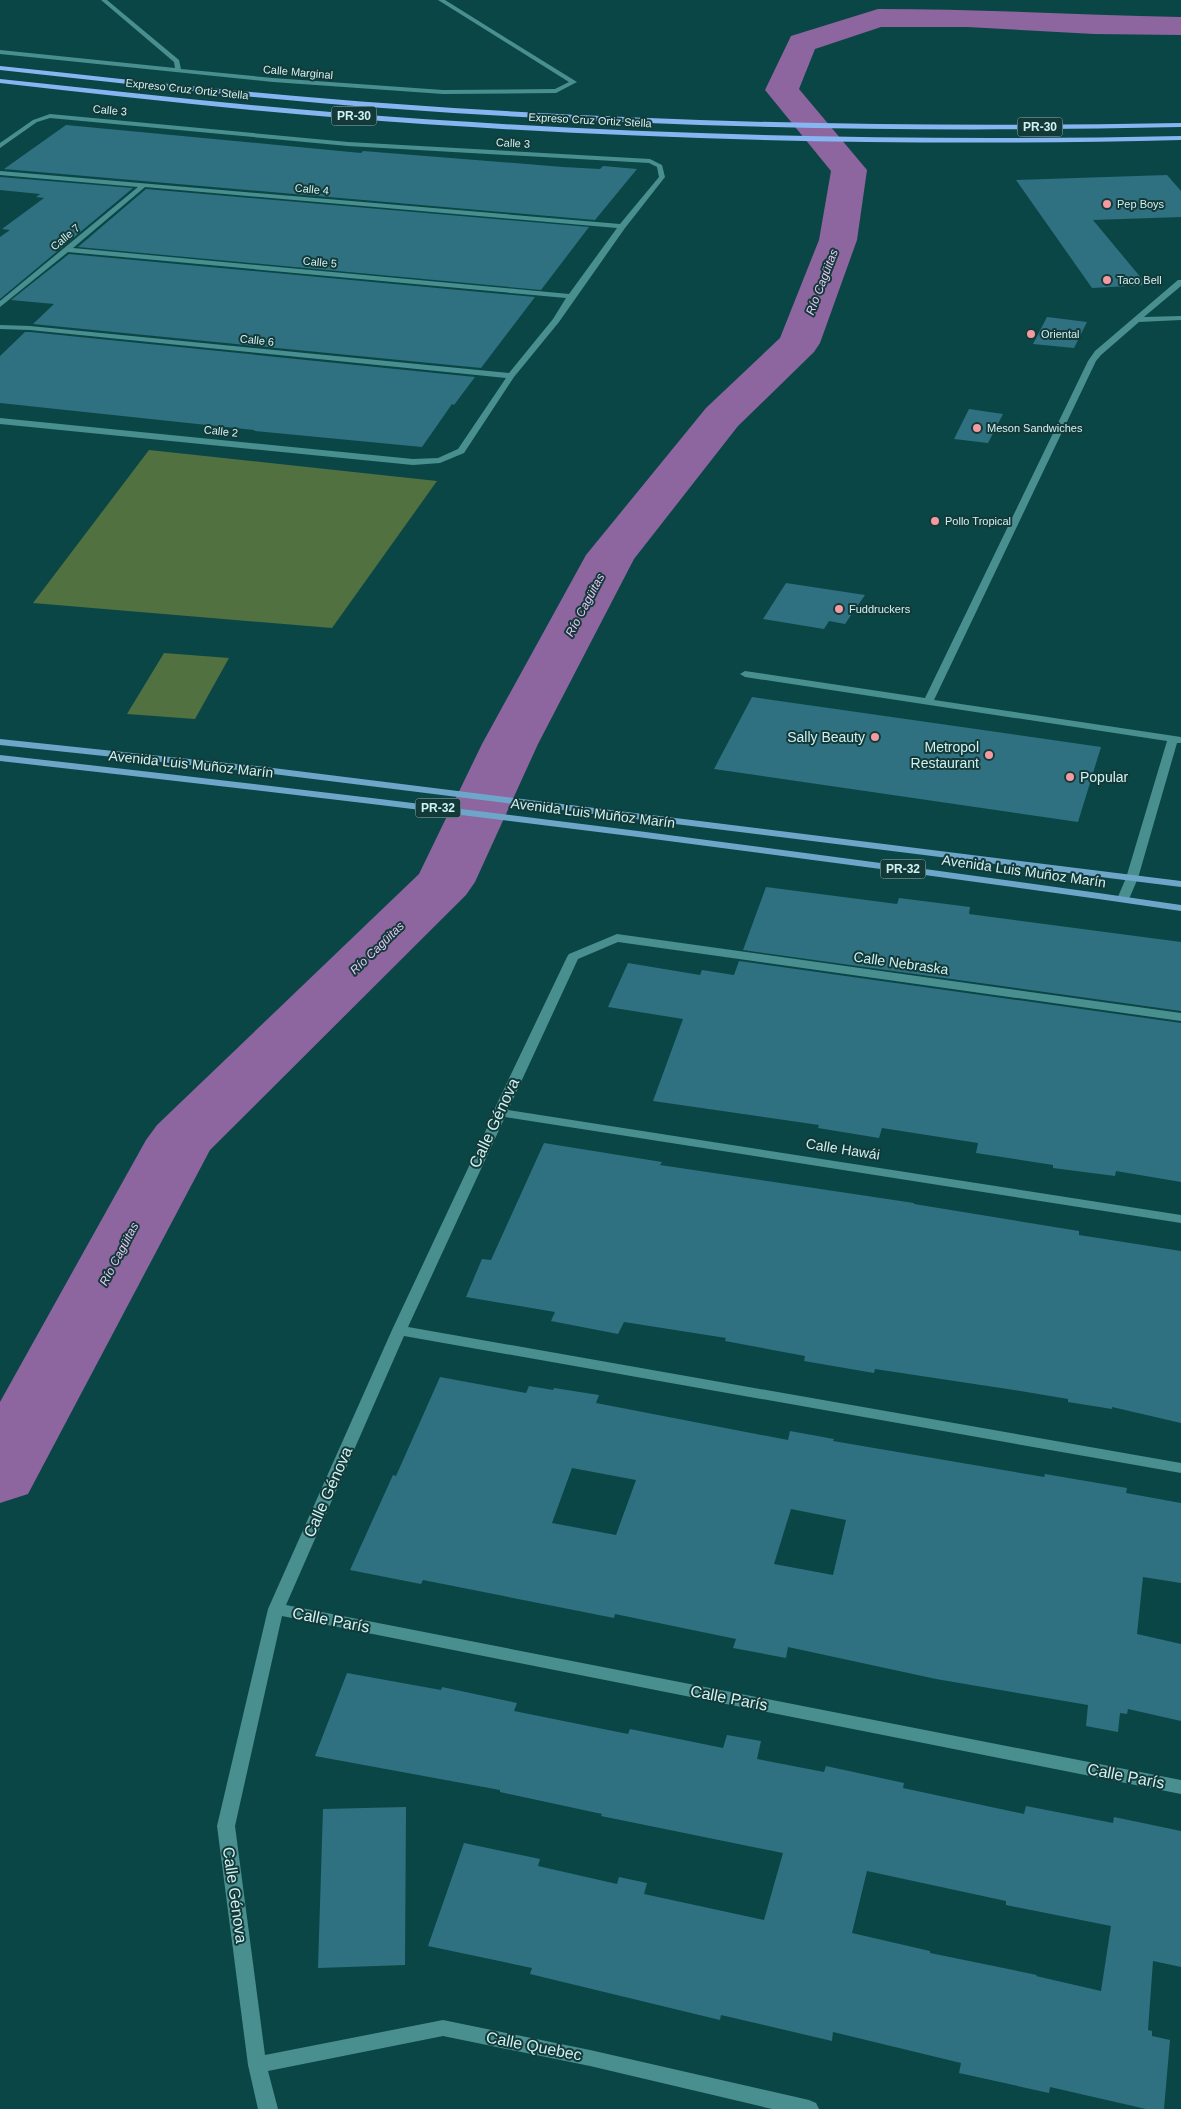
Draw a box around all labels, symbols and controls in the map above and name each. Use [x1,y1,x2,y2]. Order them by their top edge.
street label: Calle Marginal [262,63,334,81]
street label: Expreso Cruz Ortiz Stella [125,77,250,102]
street label: Calle 3 [92,103,128,117]
road number: PR-30 [332,106,376,125]
street label: Expreso Cruz Ortiz Stella [528,111,653,129]
road number: PR-30 [1018,118,1062,136]
street label: Calle 3 [496,136,530,150]
street label: Calle 4 [294,182,330,196]
marker: Pep Boys [1101,198,1113,210]
place label: Pep Boys [1117,198,1165,210]
street label: Calle 7 [48,221,82,253]
water label: Río Cagüitas [803,247,841,317]
street label: Calle 5 [302,255,338,269]
marker: Taco Bell [1101,274,1113,286]
place label: Taco Bell [1117,274,1162,286]
marker: Oriental [1025,328,1037,340]
place label: Oriental [1041,328,1080,340]
street label: Calle 6 [239,332,275,348]
marker: Meson Sandwiches [971,422,983,434]
place label: Meson Sandwiches [987,422,1083,434]
street label: Calle 2 [203,423,239,439]
marker: Pollo Tropical [929,515,941,527]
place label: Pollo Tropical [945,515,1011,527]
water label: Río Cagüitas [563,571,607,639]
marker: Fuddruckers [833,603,845,615]
place label: Fuddruckers [849,603,911,615]
place label: Sally Beauty [787,729,865,745]
marker: Sally Beauty [869,731,881,743]
place label: Metropol Restaurant [911,739,979,771]
street label: Avenida Luis Muñoz Marín [108,747,274,781]
marker: Metropol Restaurant [983,749,995,761]
place label: Popular [1080,769,1129,785]
marker: Popular [1064,771,1076,783]
street label: Avenida Luis Muñoz Marín [510,795,676,831]
road number: PR-32 [416,798,460,818]
street label: Avenida Luis Muñoz Marín [941,852,1107,890]
road number: PR-32 [880,860,926,879]
water label: Río Cagüitas [347,919,407,977]
street label: Calle Nebraska [852,948,950,978]
street label: Calle Génova [466,1075,522,1171]
street label: Calle Hawái [805,1135,881,1163]
water label: Río Cagüitas [97,1220,141,1288]
street label: Calle Génova [301,1444,356,1540]
street label: Calle París [291,1604,371,1636]
street label: Calle París [689,1682,769,1714]
street label: Calle París [1086,1760,1166,1792]
street label: Calle Génova [220,1846,250,1944]
street label: Calle Quebec [485,2028,583,2064]

